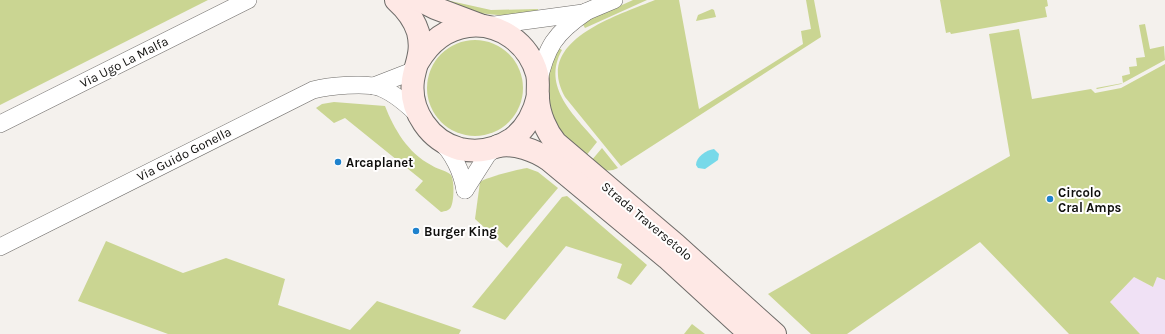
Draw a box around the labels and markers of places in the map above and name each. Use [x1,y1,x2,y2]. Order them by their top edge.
place label: Arcaplanet [346,155,413,170]
marker: Arcaplanet [333,157,343,167]
place label: Circolo Cral Amps [1058,185,1122,215]
marker: Circolo Cral Amps [1045,194,1055,204]
place label: Burger King [424,224,497,239]
marker: Burger King [411,226,421,236]

